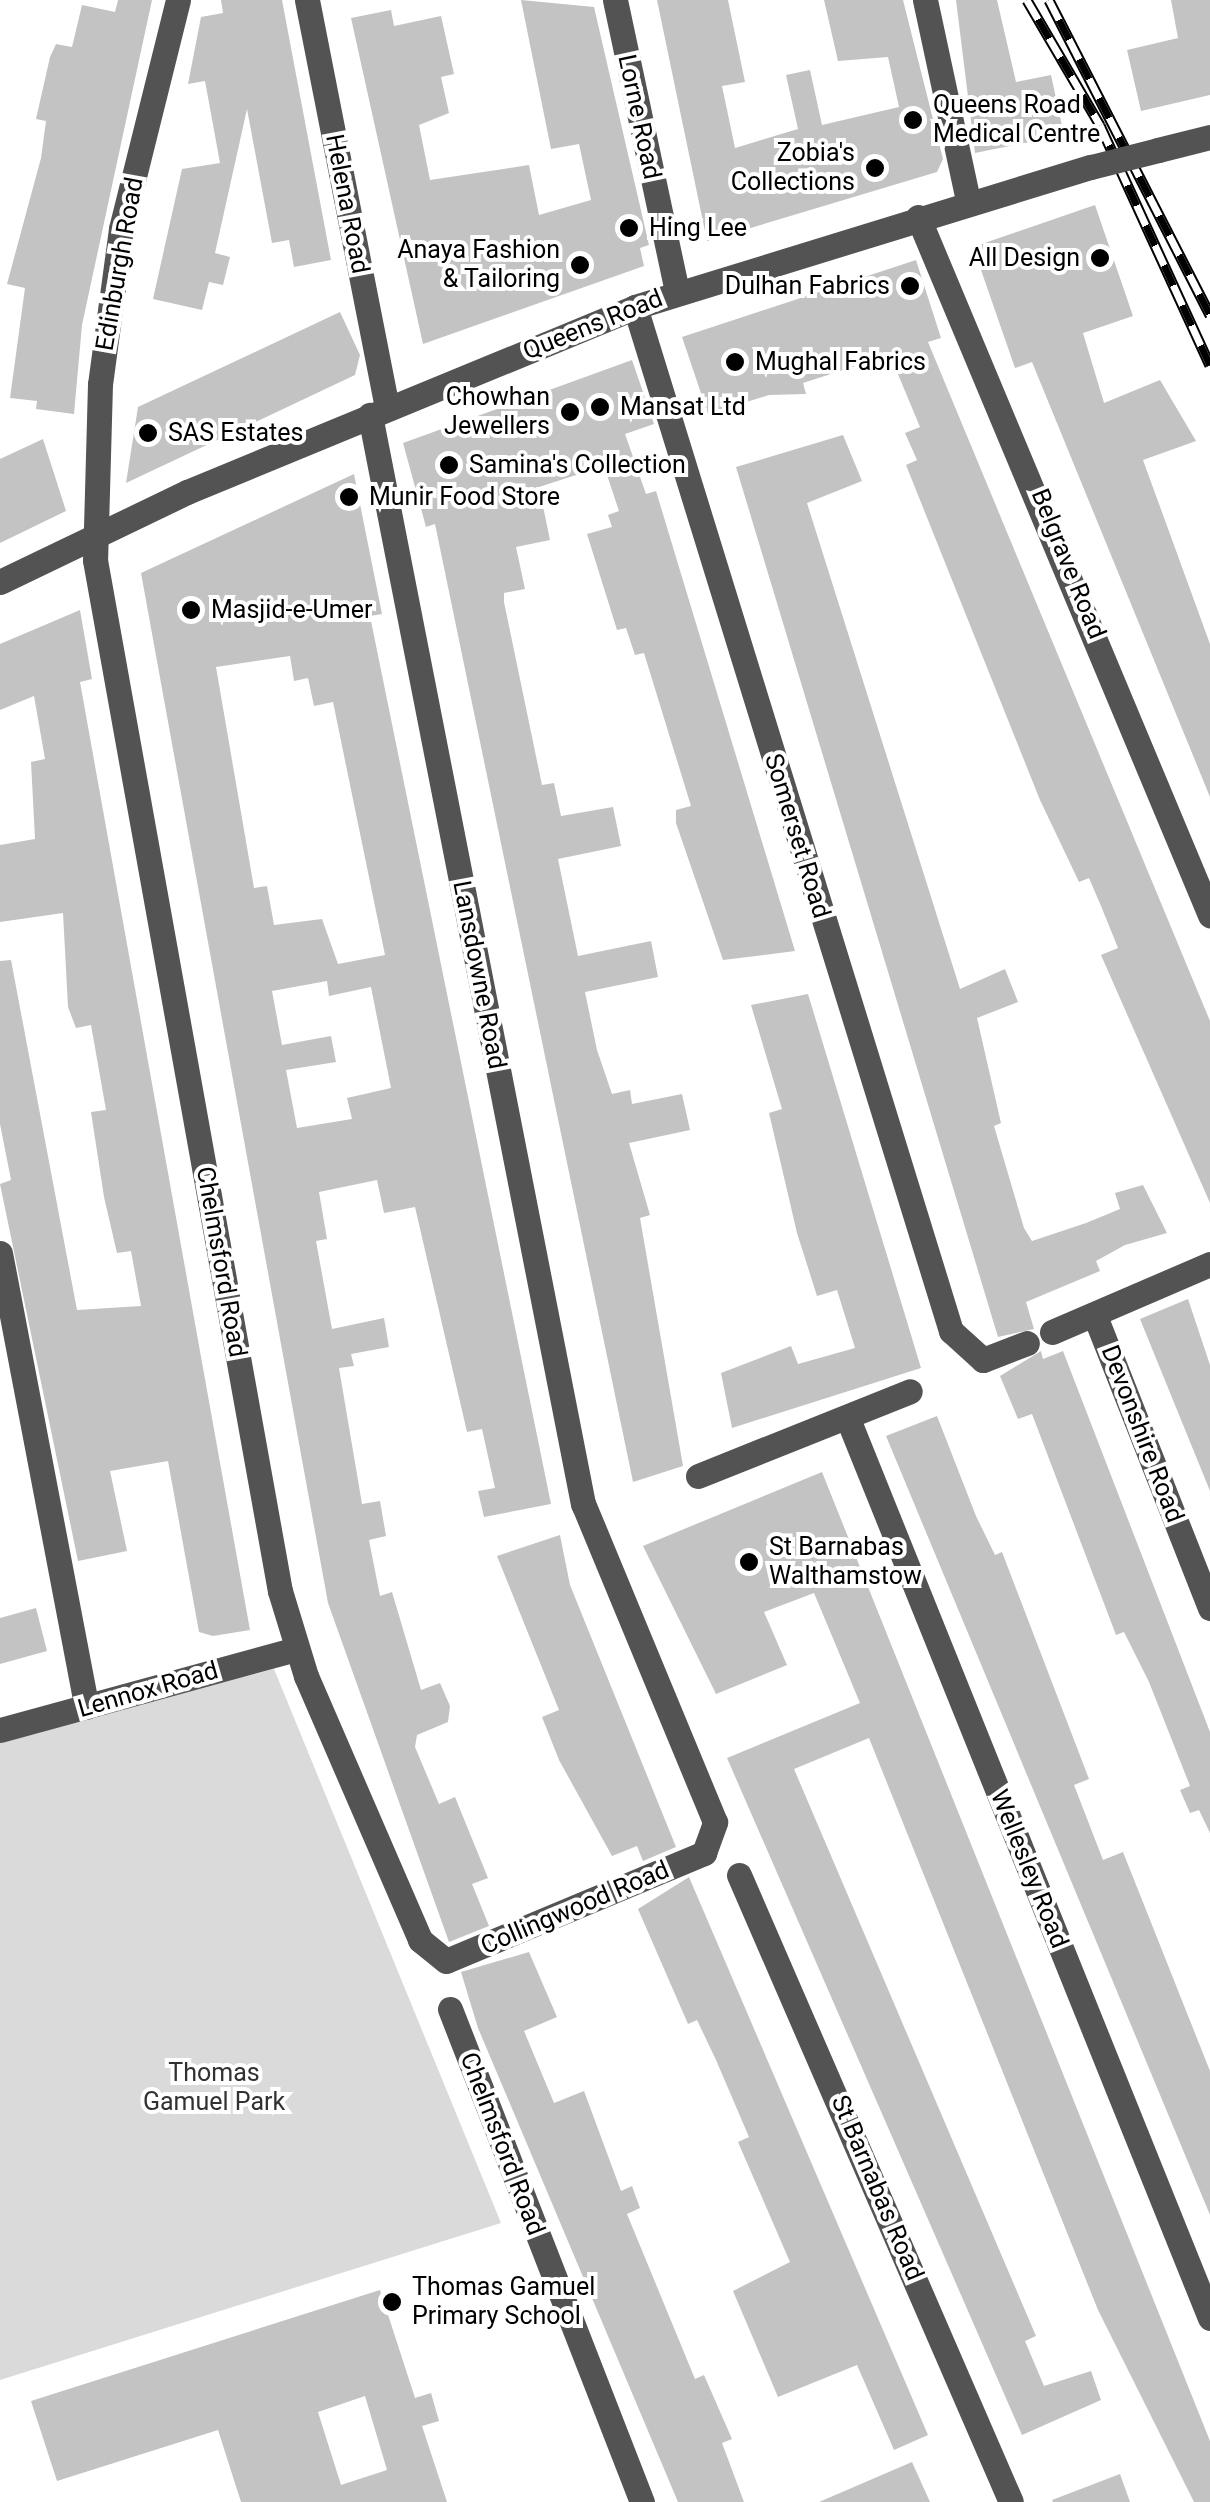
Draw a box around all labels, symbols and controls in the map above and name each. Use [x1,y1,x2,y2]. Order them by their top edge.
street label: Lorne Road [611,52,667,182]
place label: Queens Road Medical Centre [933,91,1100,150]
marker: Queens Road Medical Centre [902,109,924,131]
street label: Helena Road [319,132,375,276]
place label: Zobia's Collections [731,139,855,198]
marker: Zobia's Collections [864,157,886,179]
street label: Edinburgh Road [90,175,150,353]
place label: Hing Lee [649,213,747,243]
marker: Hing Lee [618,217,640,239]
place label: Anaya Fashion & Tailoring [397,236,560,295]
place label: All Design [969,243,1080,273]
marker: All Design [1089,247,1111,269]
marker: Anaya Fashion & Tailoring [569,254,591,276]
place label: Dulhan Fabrics [725,271,890,301]
marker: Dulhan Fabrics [899,275,921,297]
street label: Queens Road [519,283,667,367]
place label: Mughal Fabrics [755,347,926,377]
marker: Mughal Fabrics [724,351,746,373]
place label: Chowhan Jewellers [444,383,550,442]
place label: Mansat Ltd [620,392,746,422]
marker: Mansat Ltd [589,396,611,418]
marker: Chowhan Jewellers [559,401,581,423]
place label: SAS Estates [168,418,303,448]
marker: SAS Estates [137,422,159,444]
place label: Samina's Collection [469,450,686,480]
marker: Samina's Collection [438,454,460,476]
place label: Munir Food Store [369,482,560,512]
street label: Belgrave Road [1024,485,1112,643]
marker: Munir Food Store [338,486,360,508]
place label: Masjid-e-Umer [211,595,372,625]
marker: Masjid-e-Umer [180,599,202,621]
street label: Somerset Road [758,750,836,922]
street label: Lansdowne Road [446,878,512,1072]
street label: Chelmsford Road [189,1164,253,1360]
street label: Devonshire Road [1094,1341,1190,1527]
place label: St Barnabas Walthamstow [769,1533,922,1592]
marker: St Barnabas Walthamstow [738,1551,760,1573]
street label: Lennox Road [75,1656,221,1724]
street label: Wellesley Road [984,1786,1074,1952]
street label: Collingwood Road [476,1855,674,1961]
street label: Chelmsford Road [453,2049,551,2239]
park label: Thomas Gamuel Park [143,2059,285,2118]
street label: St Barnabas Road [824,2091,930,2285]
place label: Thomas Gamuel Primary School [412,2273,595,2332]
marker: Thomas Gamuel Primary School [381,2291,403,2313]

